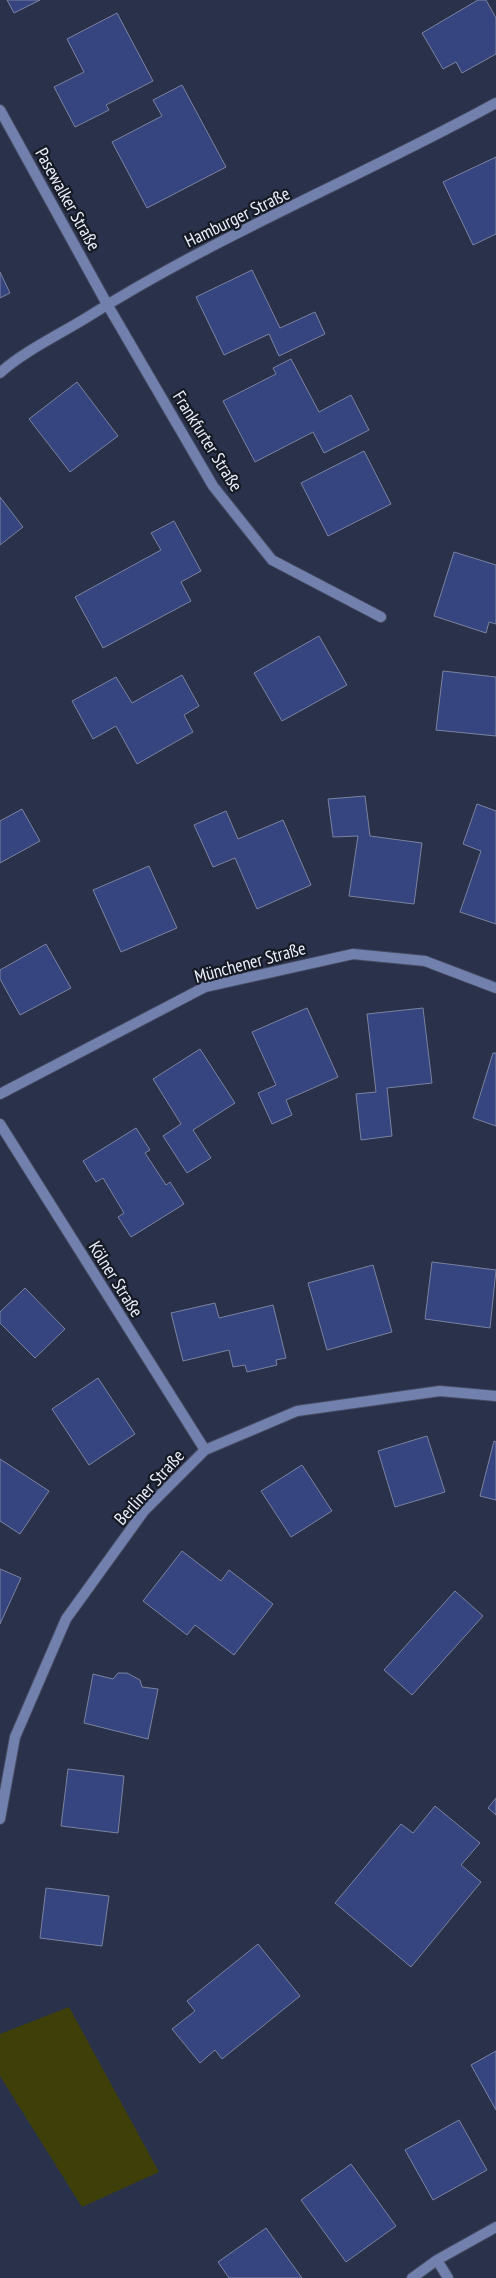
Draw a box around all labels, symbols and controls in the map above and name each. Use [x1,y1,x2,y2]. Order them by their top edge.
street label: Pasewalker Straße [30,143,106,255]
street label: Hamburger Straße [181,182,293,252]
street label: Frankfurter Straße [168,386,248,496]
street label: Münchener Straße [192,936,308,988]
street label: Kölner Straße [84,1237,148,1321]
street label: Berliner Straße [109,1444,189,1530]

